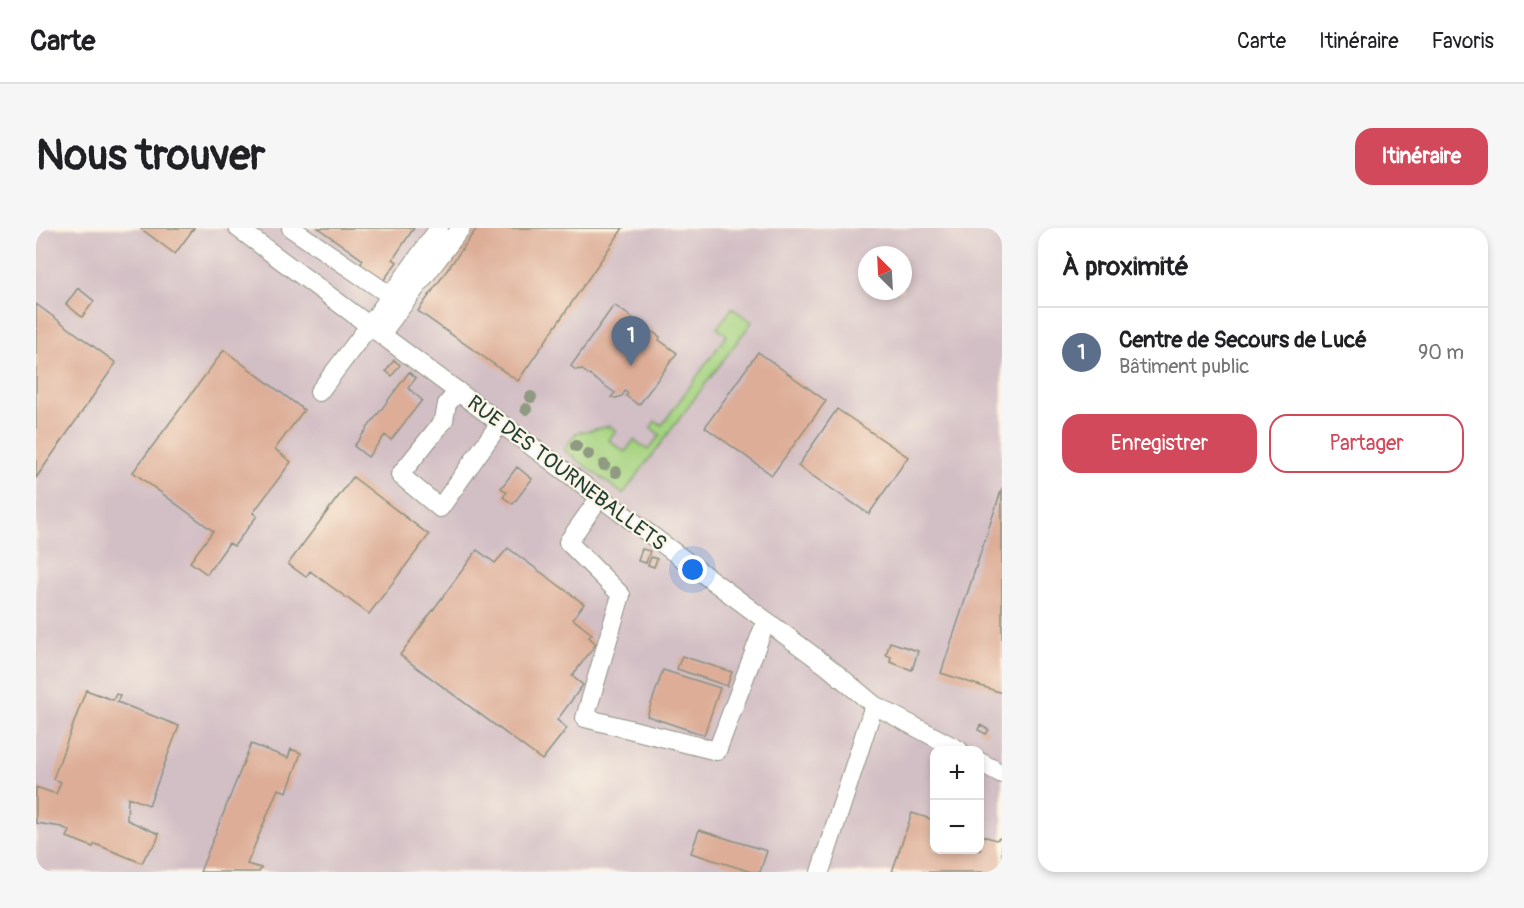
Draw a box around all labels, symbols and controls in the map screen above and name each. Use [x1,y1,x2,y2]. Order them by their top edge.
text: Carte [30,24,95,59]
text: Carte [1237,28,1286,55]
text: Itinéraire [1319,28,1399,55]
text: Favoris [1432,28,1494,55]
button: Itinéraire [1355,128,1488,185]
text: Nous trouver [36,130,265,182]
north arrow [858,246,912,300]
text: À proximité [1062,251,1189,283]
pin: 1 [612,316,650,366]
text: Centre de Secours de Lucé [1119,326,1367,354]
text: 1 [1078,340,1085,365]
text: 90 m [1418,340,1464,365]
text: Bâtiment public [1119,354,1249,379]
street label: RUE DES TOURNEBALLETS [462,390,672,557]
button: Enregistrer [1062,414,1257,473]
button: Partager [1269,414,1464,473]
your location [678,555,707,584]
map controls [930,746,984,854]
button: + [930,746,984,800]
button: − [930,800,984,854]

